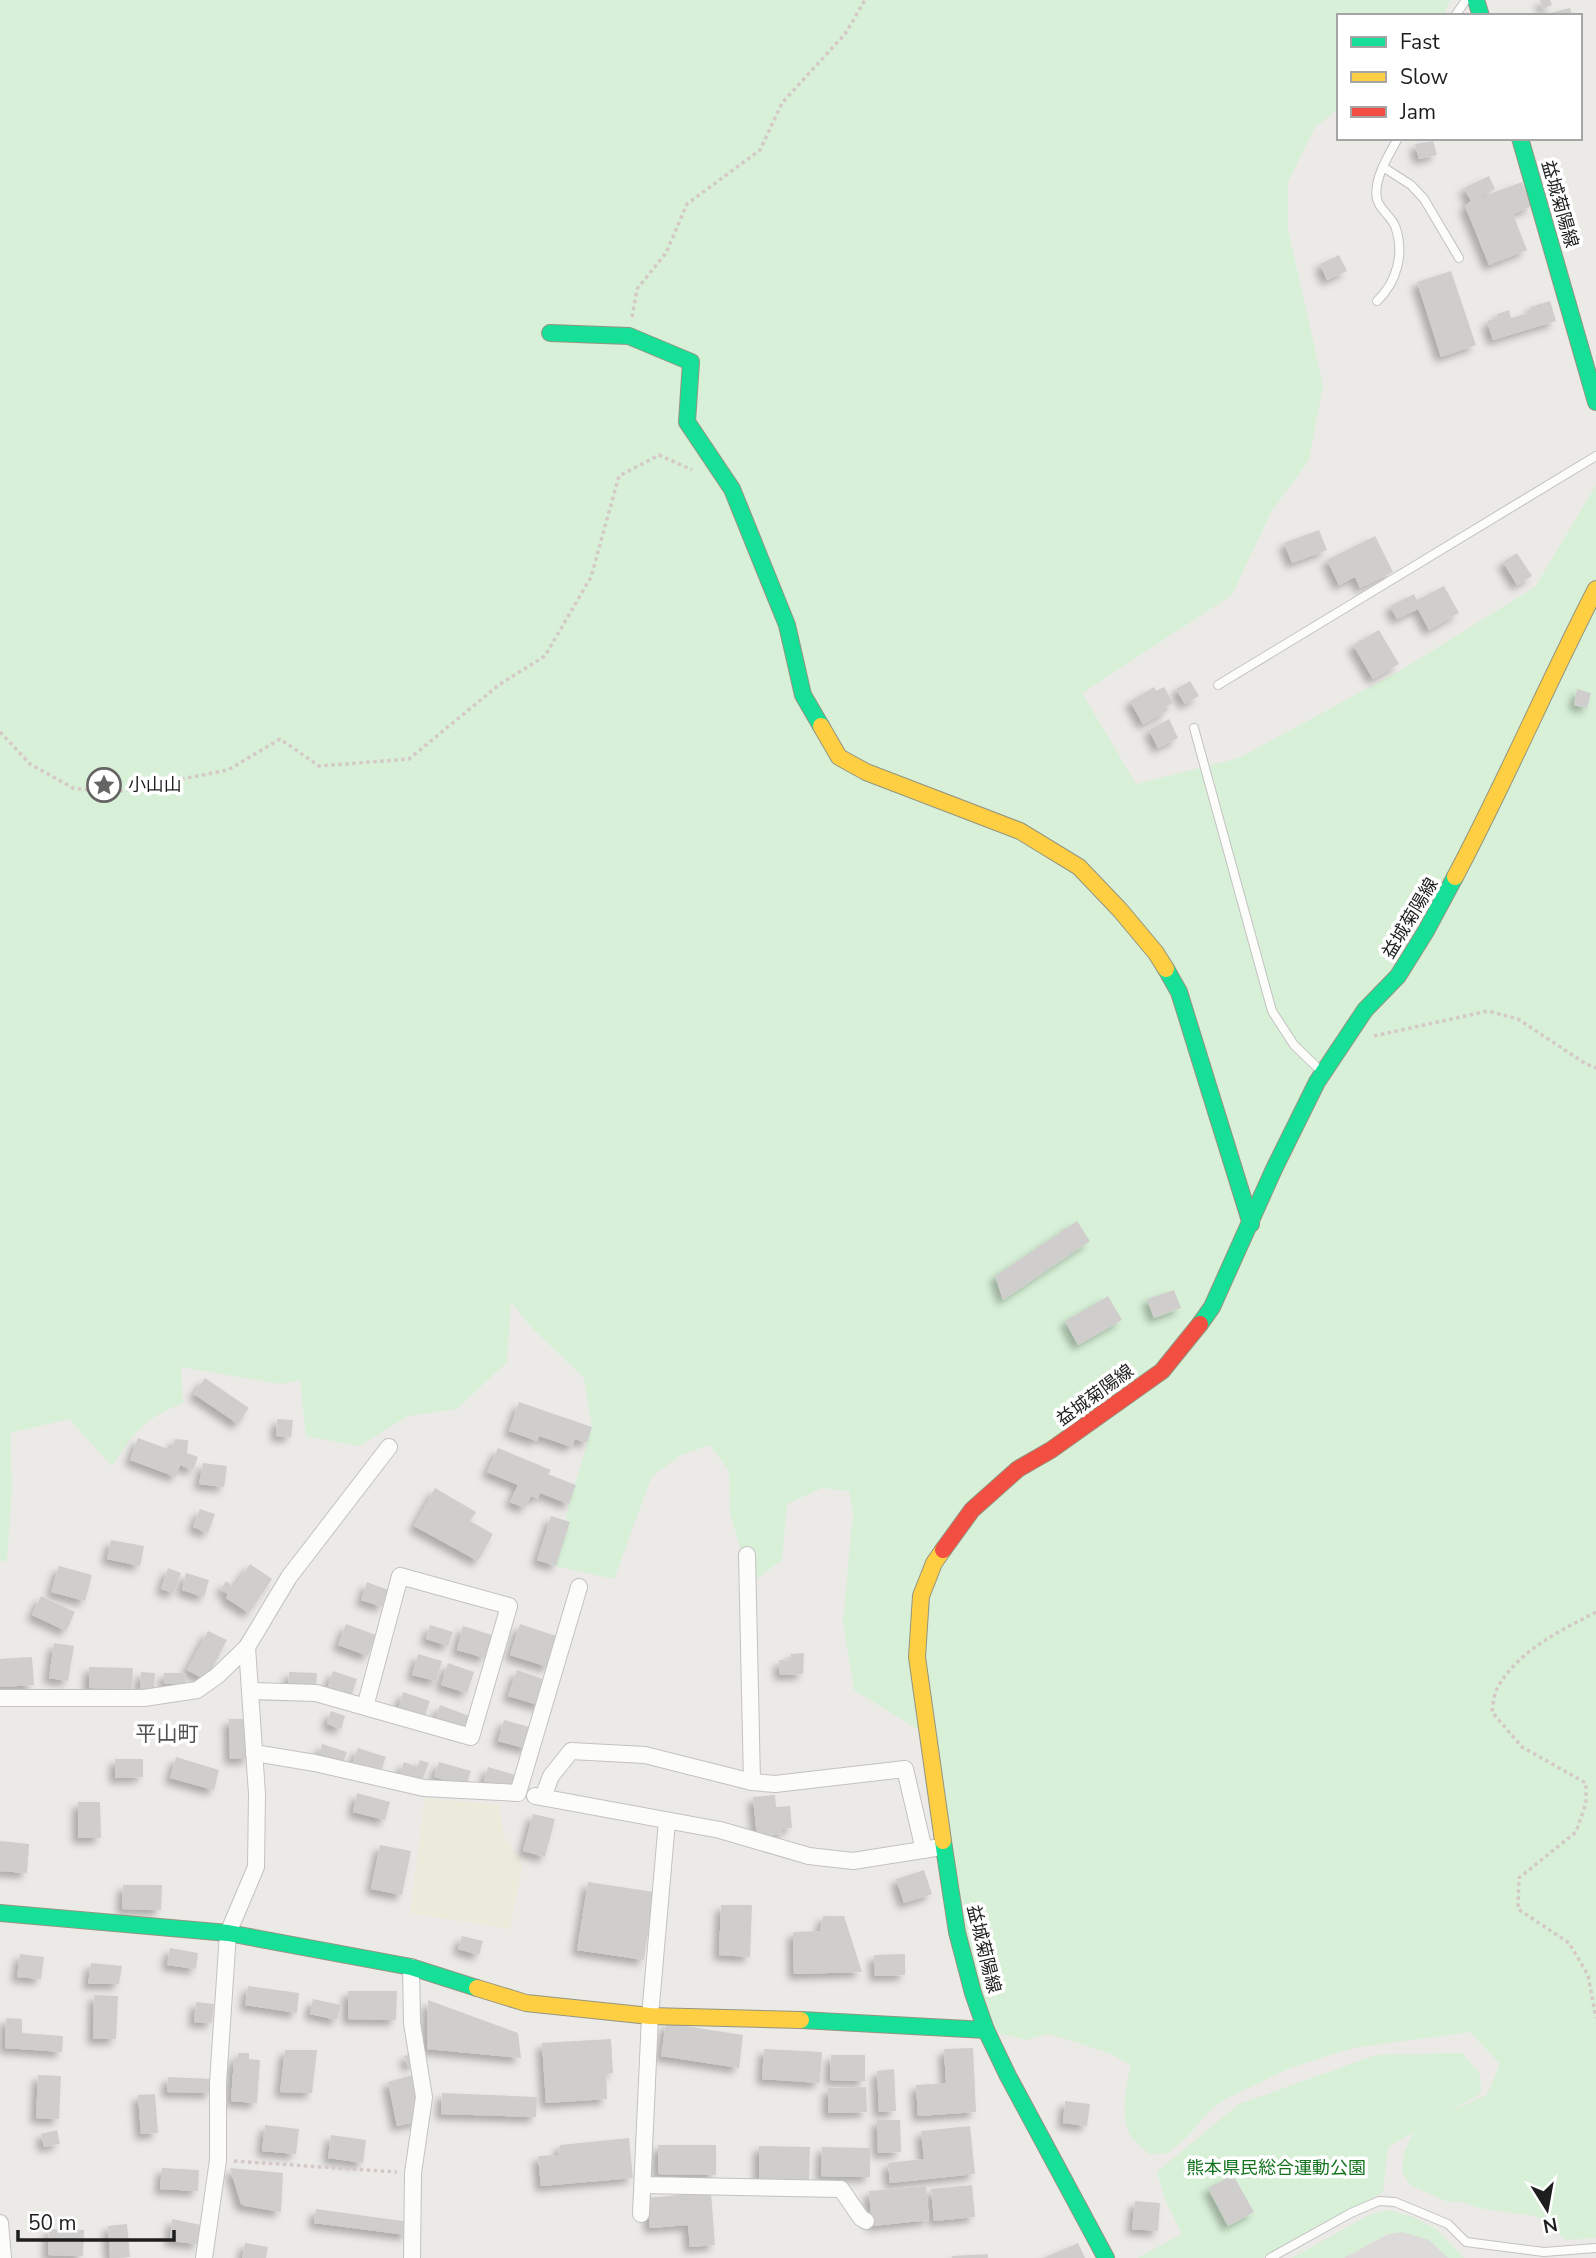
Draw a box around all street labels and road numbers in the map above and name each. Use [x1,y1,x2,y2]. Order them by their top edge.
street label: 益城菊陽線 [1536,157,1584,251]
street label: 益城菊陽線 [1377,873,1443,963]
street label: 益城菊陽線 [1052,1359,1138,1431]
street label: 益城菊陽線 [961,1902,1007,1996]

